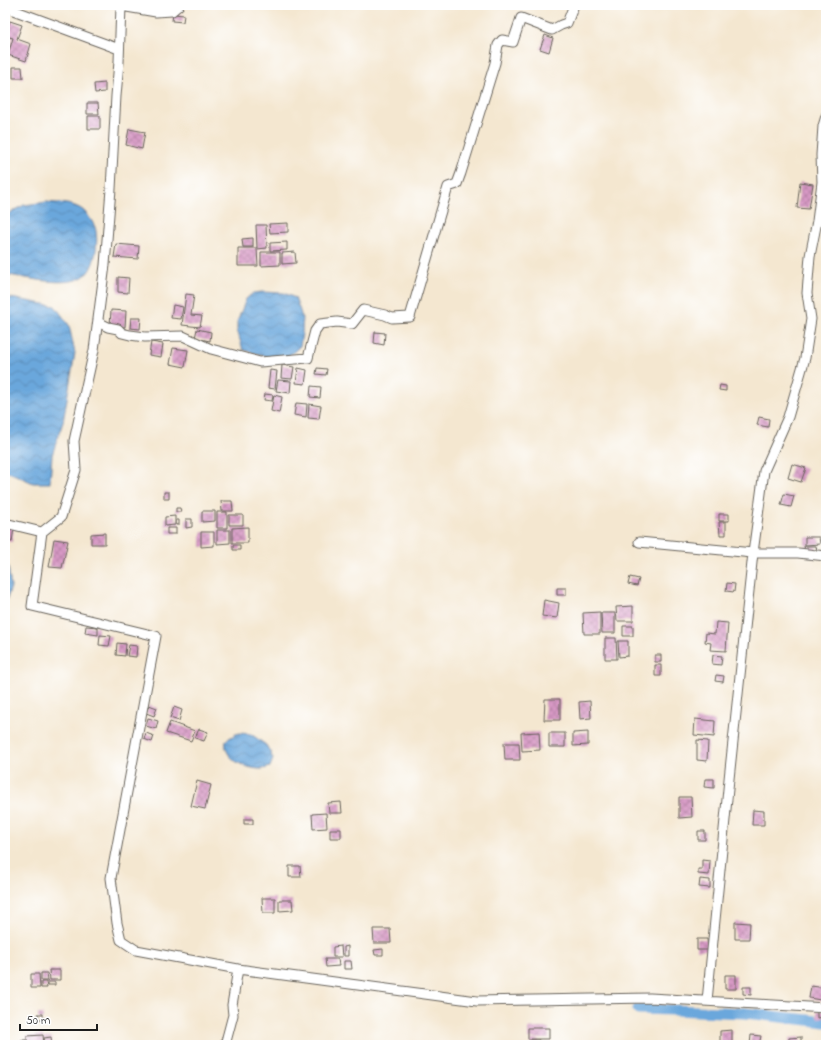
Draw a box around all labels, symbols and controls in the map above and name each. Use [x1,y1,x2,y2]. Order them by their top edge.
scale bar [20,1006,97,1032]
text: 50 m [26,1012,50,1030]

